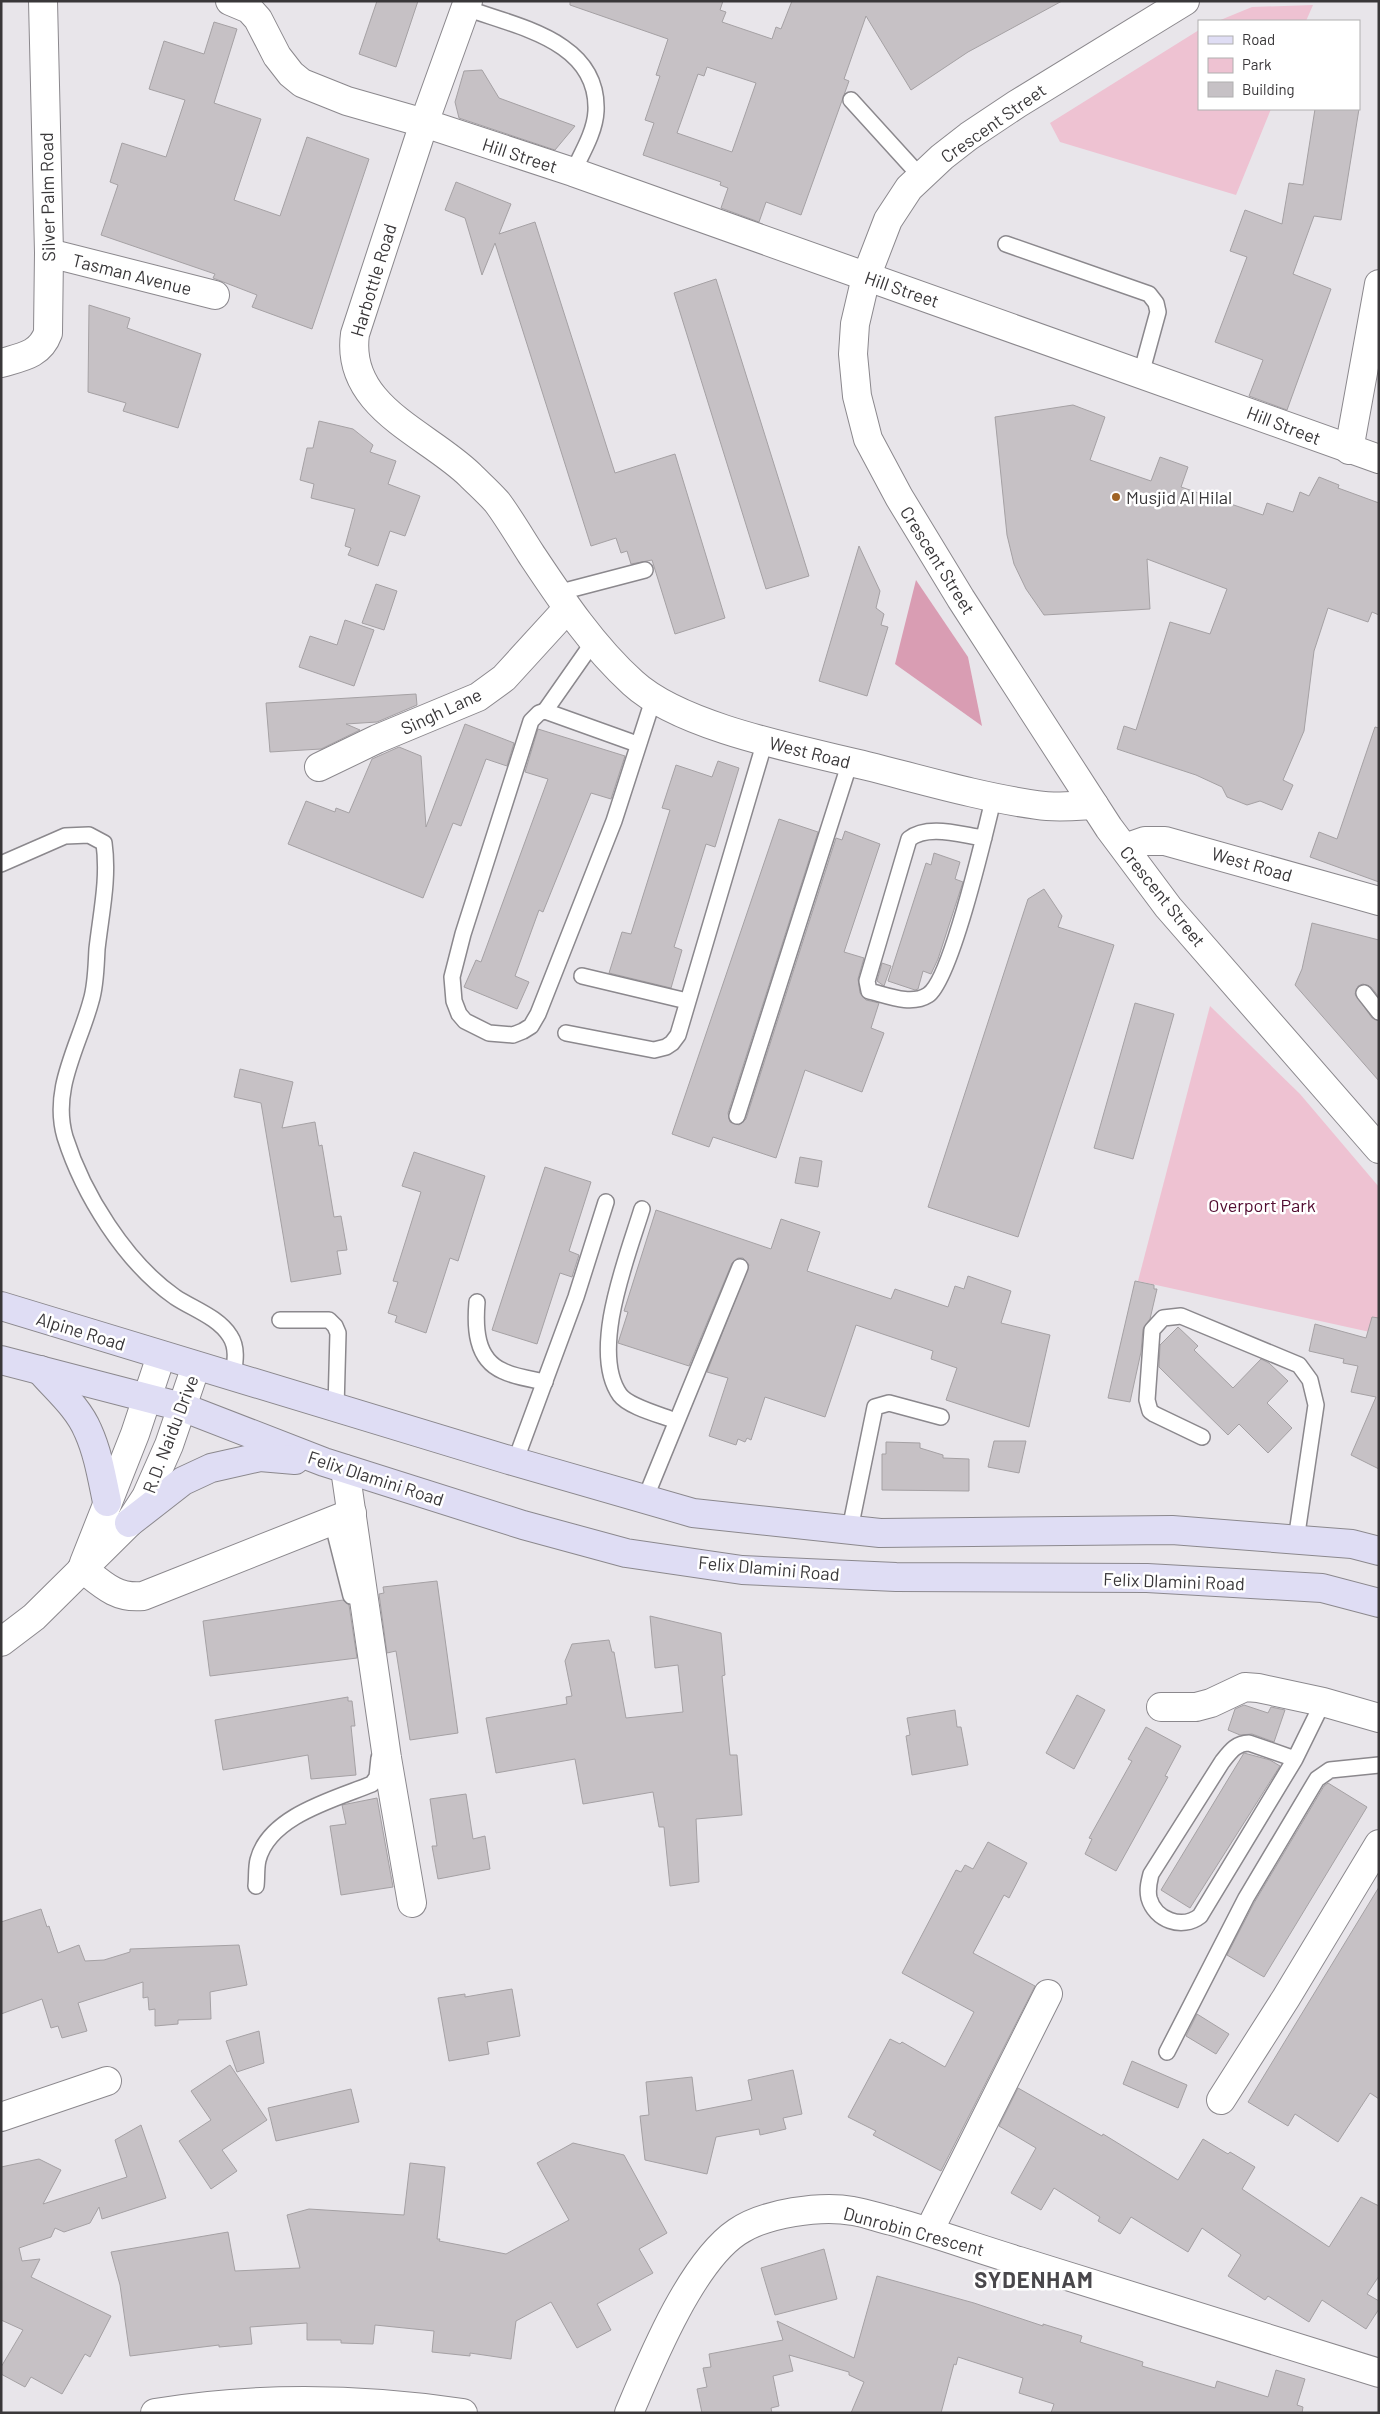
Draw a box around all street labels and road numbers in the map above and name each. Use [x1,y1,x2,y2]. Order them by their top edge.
street label: Crescent Street [936,79,1050,167]
street label: Silver Palm Road [35,132,59,262]
street label: Hill Street [480,133,560,177]
street label: Harbottle Road [345,221,401,339]
street label: Tasman Avenue [70,249,194,299]
street label: Hill Street [862,266,942,312]
street label: Hill Street [1244,401,1324,449]
street label: Crescent Street [896,502,980,618]
street label: Singh Lane [397,683,485,739]
street label: West Road [767,731,853,773]
street label: Crescent Street [1116,841,1210,951]
street label: West Road [1209,842,1295,886]
street label: Alpine Road [34,1307,128,1355]
street label: R.D. Naidu Drive [137,1372,203,1496]
street label: Felix Dlamini Road [305,1446,447,1510]
street label: Felix Dlamini Road [697,1551,841,1585]
street label: Felix Dlamini Road [1103,1568,1245,1594]
street label: Dunrobin Crescent [841,2202,987,2260]

